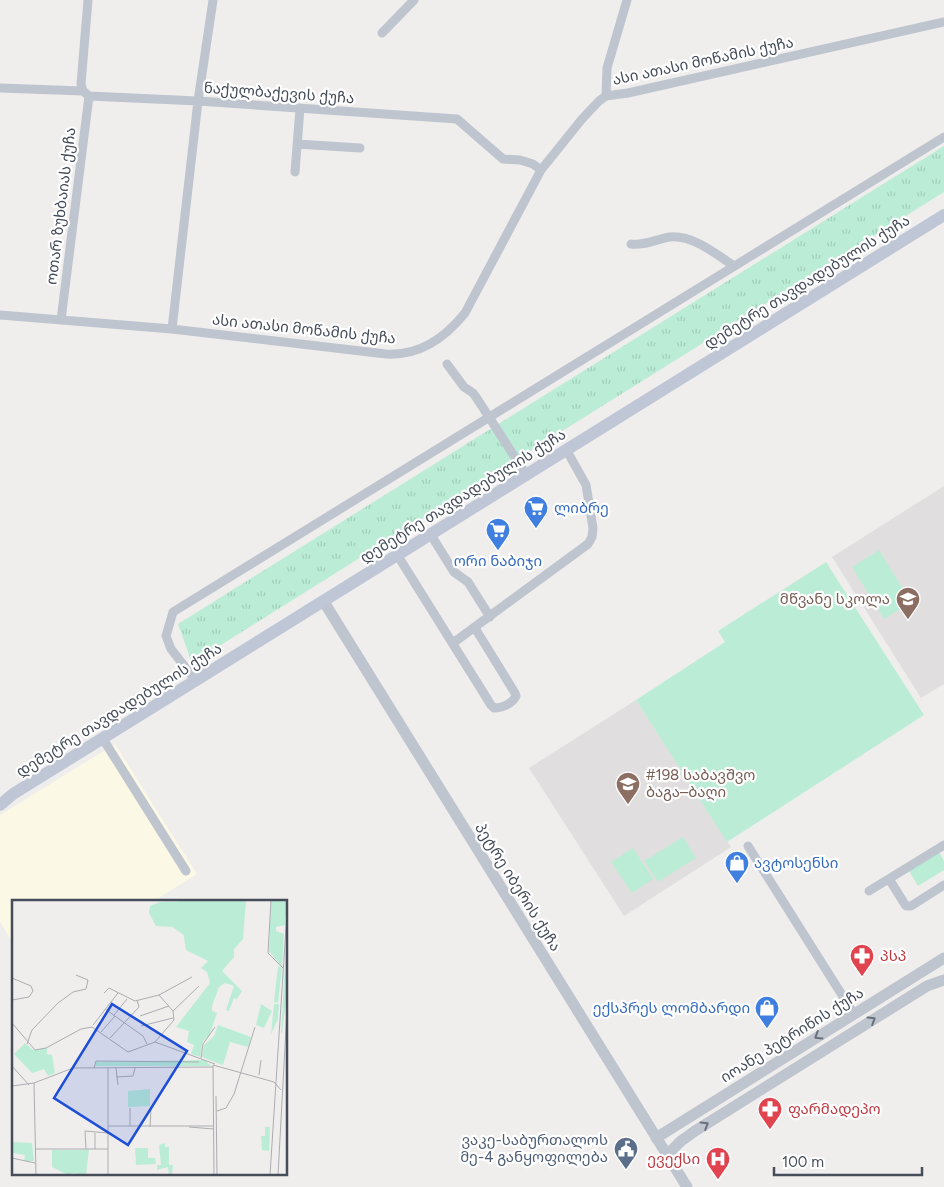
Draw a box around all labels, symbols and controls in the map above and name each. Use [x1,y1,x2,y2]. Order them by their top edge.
street label: ასი ათასი მოწამის ქუჩა [611,33,795,89]
street label: ნაქულბაქევის ქუჩა [203,79,355,107]
street label: ოთარ ზუხბაიას ქუჩა [42,126,80,286]
street label: დემეტრე თავდადებულის ქუჩა [701,211,913,353]
street label: ასი ათასი მოწამის ქუჩა [211,310,397,348]
street label: დემეტრე თავდადებულის ქუჩა [357,425,569,567]
supermarket icon: ლიბრე [523,495,549,529]
place label: ლიბრე [554,499,609,517]
supermarket icon: ორი ნაბიჯი [485,517,511,551]
place label: ორი ნაბიჯი [454,552,542,570]
school or university icon: მწვანე სკოლა [895,586,921,620]
place label: მწვანე სკოლა [780,590,890,608]
street label: დემეტრე თავდადებულის ქუჩა [13,639,225,781]
place label: #198 საბავშვო ბაგა–ბაღი [646,766,755,801]
school or university icon: #198 საბავშვო ბაგა–ბაღი [615,771,641,805]
street label: პეტრე იბერის ქუჩა [471,820,565,954]
shop icon: ავტოსენსი [724,850,750,884]
place label: ავტოსენსი [754,854,838,872]
inset map [12,900,288,1174]
pharmacy icon: პსპ [849,943,875,977]
place label: პსპ [880,947,906,965]
street label: იოანე პეტრიწის ქუჩა [717,984,867,1086]
shop icon: ექსპრეს ლომბარდი [754,995,780,1029]
place label: ექსპრეს ლომბარდი [593,999,750,1017]
one-way arrow [867,1017,876,1026]
one-way arrow [814,1030,823,1040]
pharmacy icon: ფარმადეპო [757,1096,783,1130]
place label: ფარმადეპო [788,1100,881,1118]
one-way arrow [699,1121,708,1131]
place label: ვაკე-საბურთალოს მე-4 განყოფილება [460,1131,608,1166]
public building icon: ვაკე-საბურთალოს მე-4 განყოფილება [613,1136,639,1170]
scale bar [774,1144,922,1176]
hospital icon: ევექსი [705,1146,731,1180]
place label: ევექსი [647,1150,700,1168]
text: 100 m [782,1153,824,1171]

